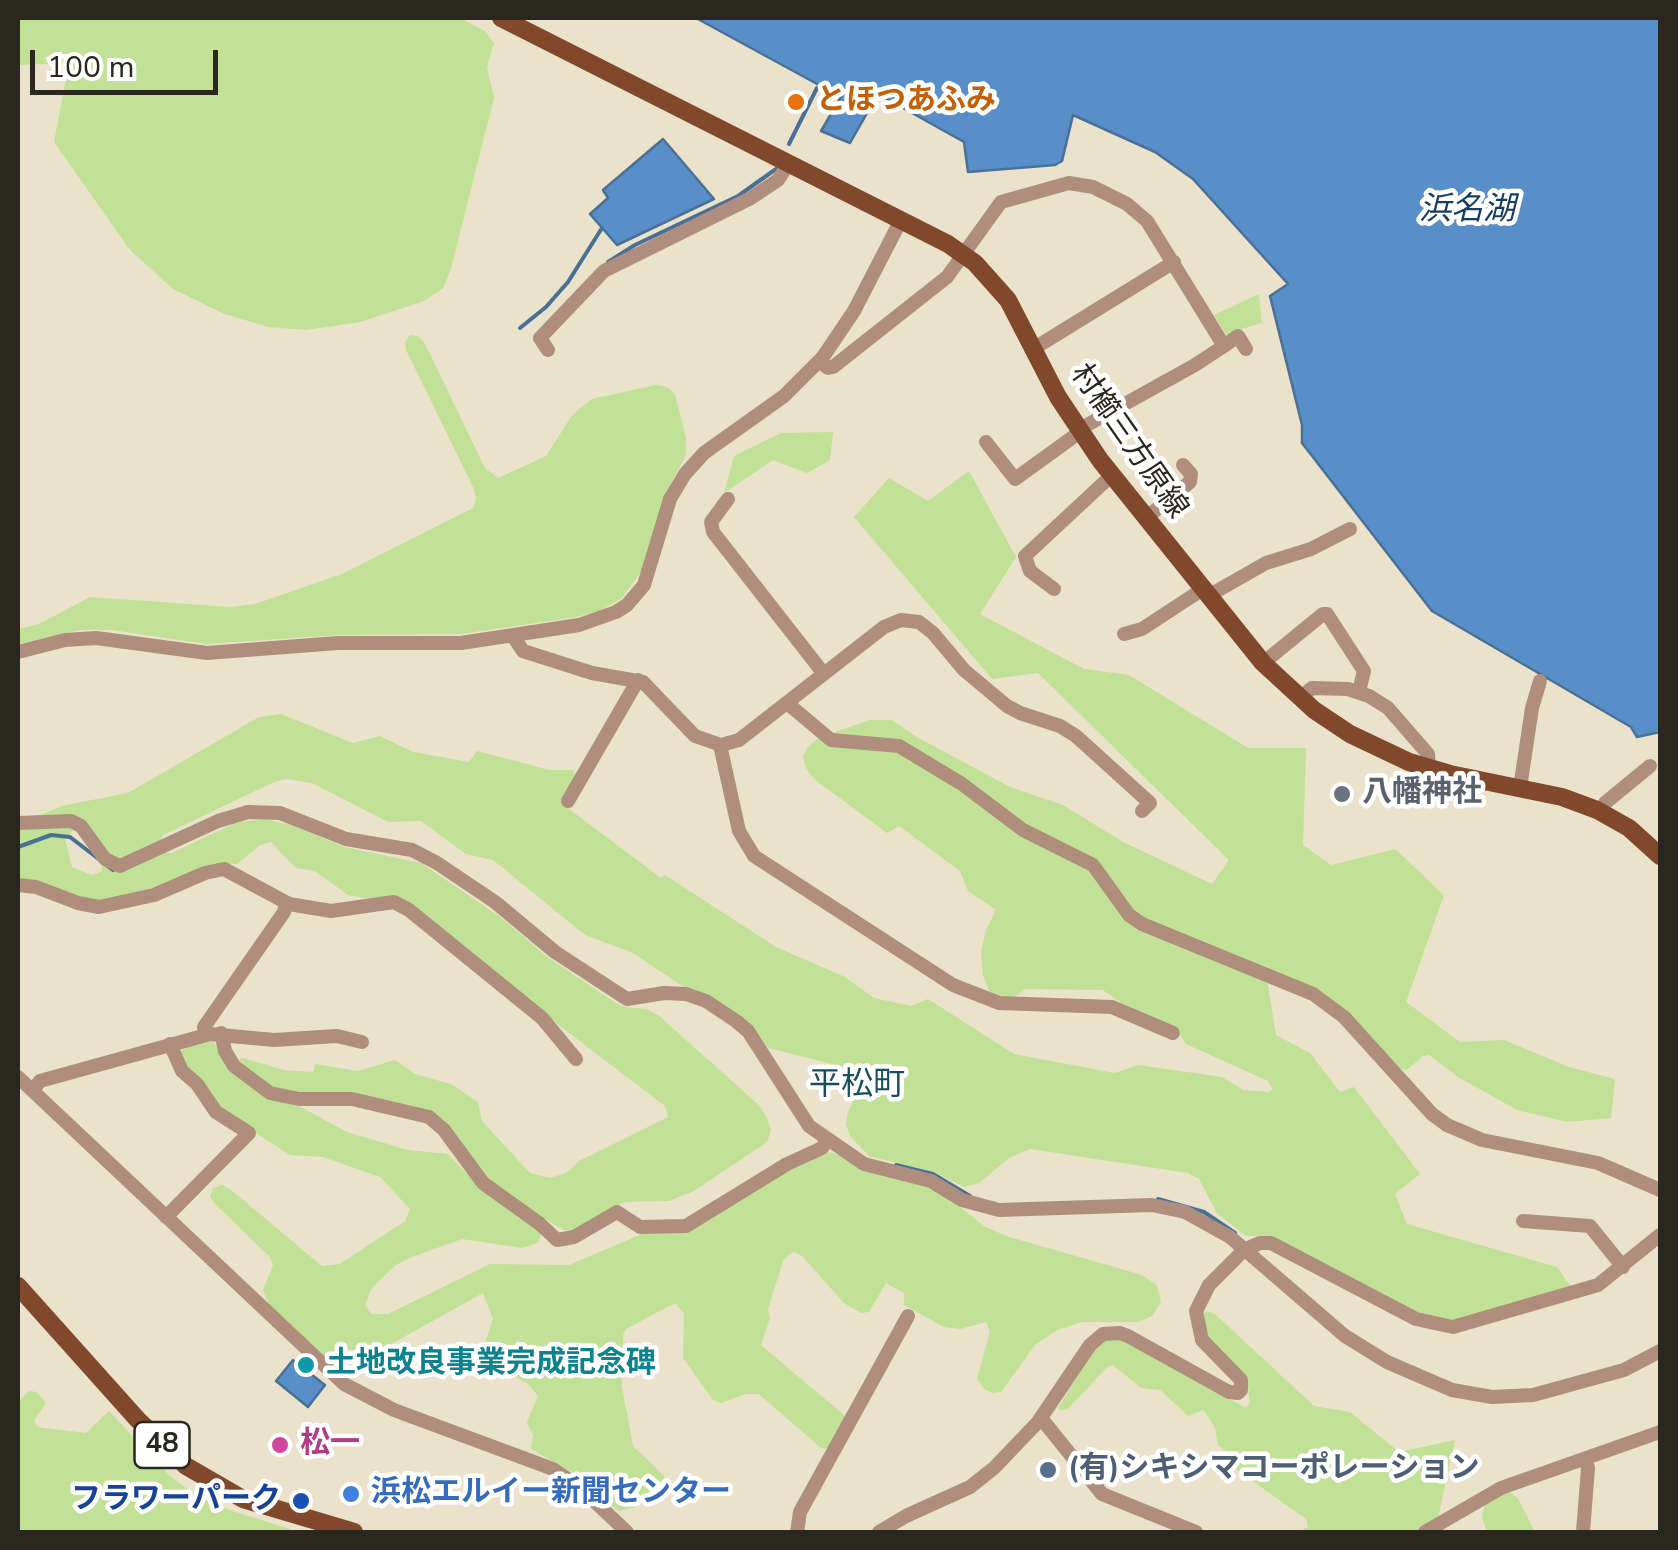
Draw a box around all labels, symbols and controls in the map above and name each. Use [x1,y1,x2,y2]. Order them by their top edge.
scale bar [35,30,222,92]
text: 100 m [47,47,134,88]
place label: とほつあふみ [816,84,996,120]
marker: とほつあふみ [785,91,807,113]
water label: 浜名湖 [1419,192,1515,230]
street label: 村櫛三方原線 [1062,358,1194,526]
place label: 八幡神社 [1362,776,1482,812]
marker: 八幡神社 [1331,783,1353,805]
district label: 平松町 [809,1067,905,1105]
place label: 土地改良事業完成記念碑 [326,1347,656,1383]
marker: 土地改良事業完成記念碑 [295,1354,317,1376]
road number: 48 [134,1422,190,1468]
place label: 松一 [300,1427,360,1463]
marker: 松一 [269,1434,291,1456]
place label: (有)シキシマコーポレーション [1068,1452,1479,1488]
marker: (有)シキシマコーポレーション [1037,1459,1059,1481]
place label: 浜松エルイー新聞センター [371,1476,731,1512]
place label: フラワーパーク [71,1483,281,1519]
marker: 浜松エルイー新聞センター [340,1483,362,1505]
marker: フラワーパーク [290,1490,312,1512]

